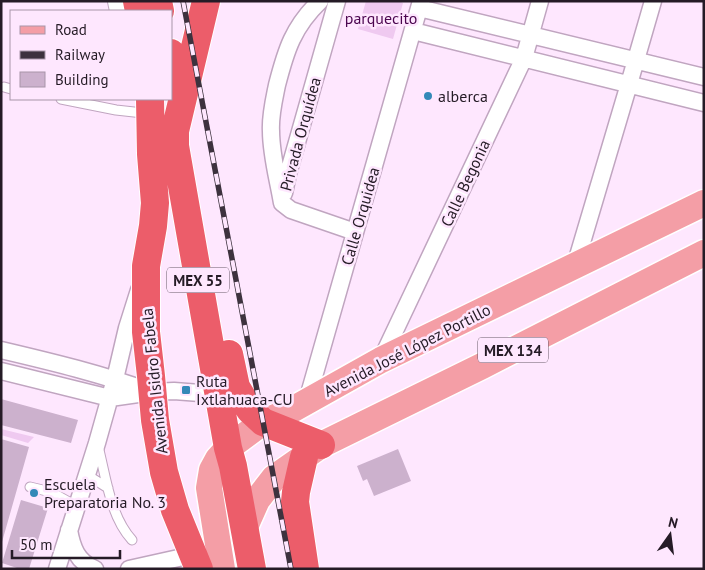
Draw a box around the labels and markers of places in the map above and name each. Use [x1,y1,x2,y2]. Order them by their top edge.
place label: alberca [438,86,488,106]
marker: alberca [422,90,434,102]
place label: Ruta Ixtlahuaca-CU [196,371,293,409]
marker: Ruta Ixtlahuaca-CU [180,384,192,396]
place label: Escuela Preparatoria No. 3 [44,474,166,512]
marker: Escuela Preparatoria No. 3 [28,487,40,499]

